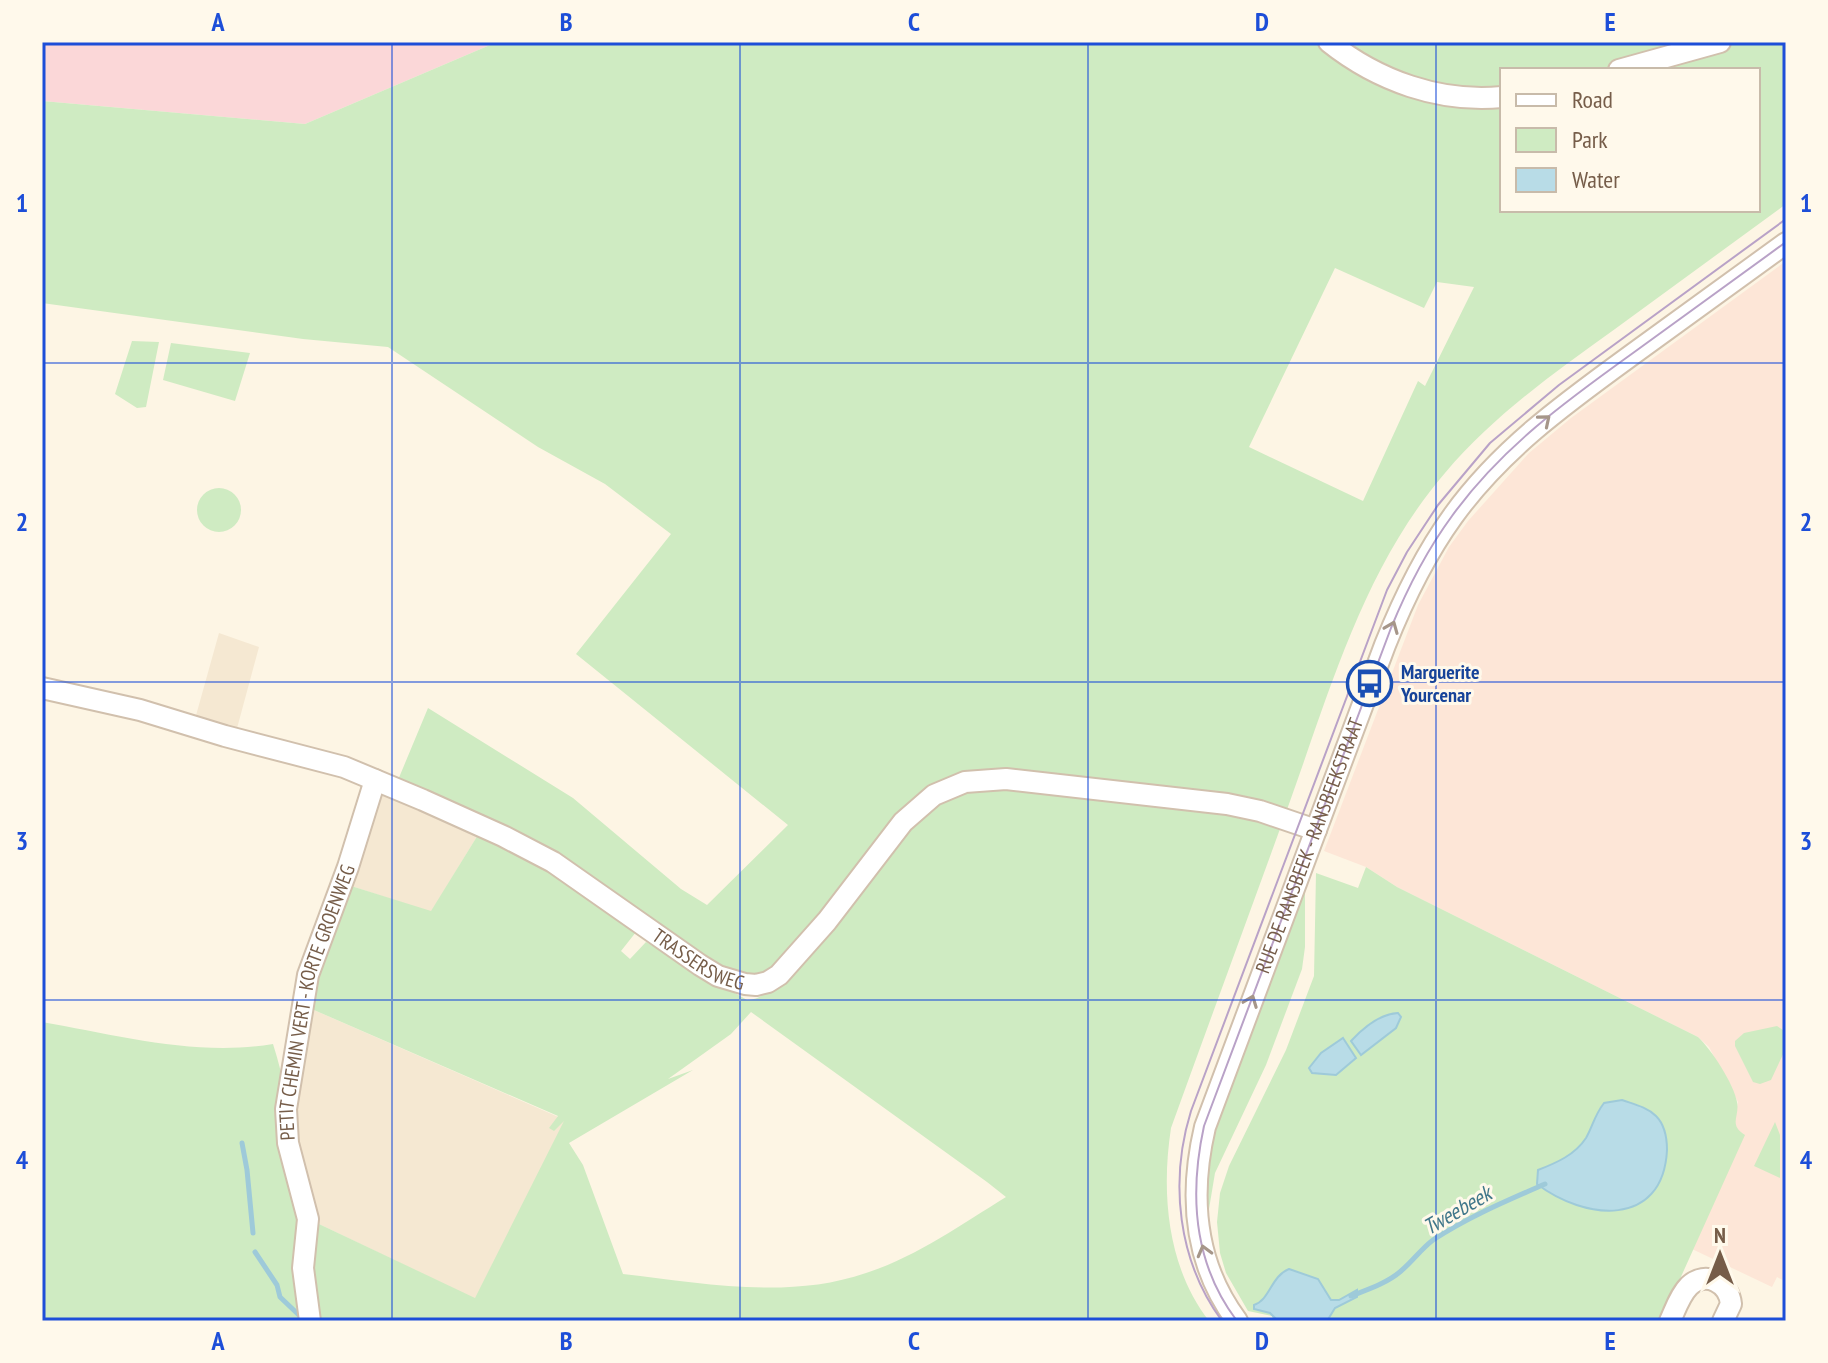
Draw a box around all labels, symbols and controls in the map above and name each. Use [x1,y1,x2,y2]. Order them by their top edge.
text: A [210,5,225,38]
text: B [560,5,573,38]
text: C [908,5,920,38]
text: D [1255,5,1269,38]
text: E [1604,5,1616,38]
legend [1500,68,1760,212]
text: Road [1572,84,1613,115]
text: Park [1572,124,1608,155]
text: Water [1572,164,1620,195]
text: 1 [16,186,28,219]
text: 1 [1800,186,1812,219]
one-way arrow [1535,415,1550,430]
text: 2 [16,505,28,538]
text: 2 [1800,505,1812,538]
one-way arrow [1382,621,1399,635]
place label: Marguerite Yourcenar [1400,659,1479,708]
bus stop icon: Marguerite Yourcenar [1346,660,1394,708]
street label: RUE DE RANSBEEK - RANSBEEKSTRAAT [1250,714,1369,977]
text: 3 [16,824,28,857]
text: 3 [1800,824,1812,857]
street label: PETIT CHEMIN VERT - KORTE GROENWEG [273,861,361,1141]
street label: TRASSERSWEG [647,923,748,996]
one-way arrow [1241,995,1258,1009]
text: 4 [16,1143,29,1176]
text: 4 [1800,1143,1813,1176]
water label: Tweebeek [1418,1178,1498,1241]
north arrow [1680,1215,1760,1295]
text: N [1714,1221,1726,1249]
one-way arrow [1196,1245,1213,1259]
text: A [210,1324,225,1357]
text: B [560,1324,573,1357]
text: C [908,1324,920,1357]
text: D [1255,1324,1269,1357]
text: E [1604,1324,1616,1357]

